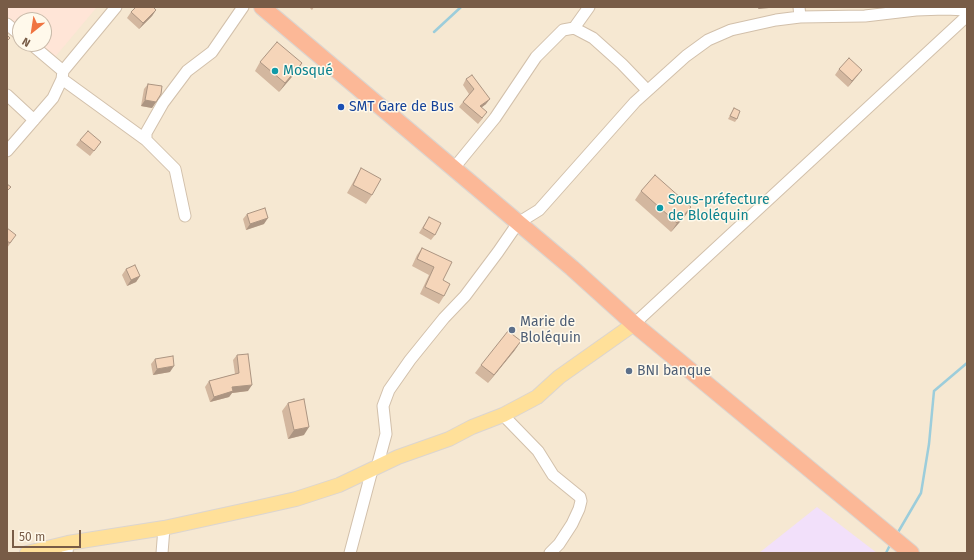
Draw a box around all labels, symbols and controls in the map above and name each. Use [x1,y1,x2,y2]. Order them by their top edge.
north arrow [12,12,52,52]
text: N [20,35,33,49]
place label: Mosqué [283,63,333,79]
marker: Mosqué [270,66,280,76]
place label: SMT Gare de Bus [349,99,454,115]
marker: SMT Gare de Bus [336,102,346,112]
place label: Sous-préfecture de Bloléquin [668,192,770,224]
marker: Sous-préfecture de Bloléquin [655,203,665,213]
place label: Marie de Bloléquin [520,314,581,346]
marker: Marie de Bloléquin [507,325,517,335]
place label: BNI banque [637,363,711,379]
marker: BNI banque [624,366,634,376]
scale bar [14,522,83,548]
text: 50 m [19,530,45,544]

